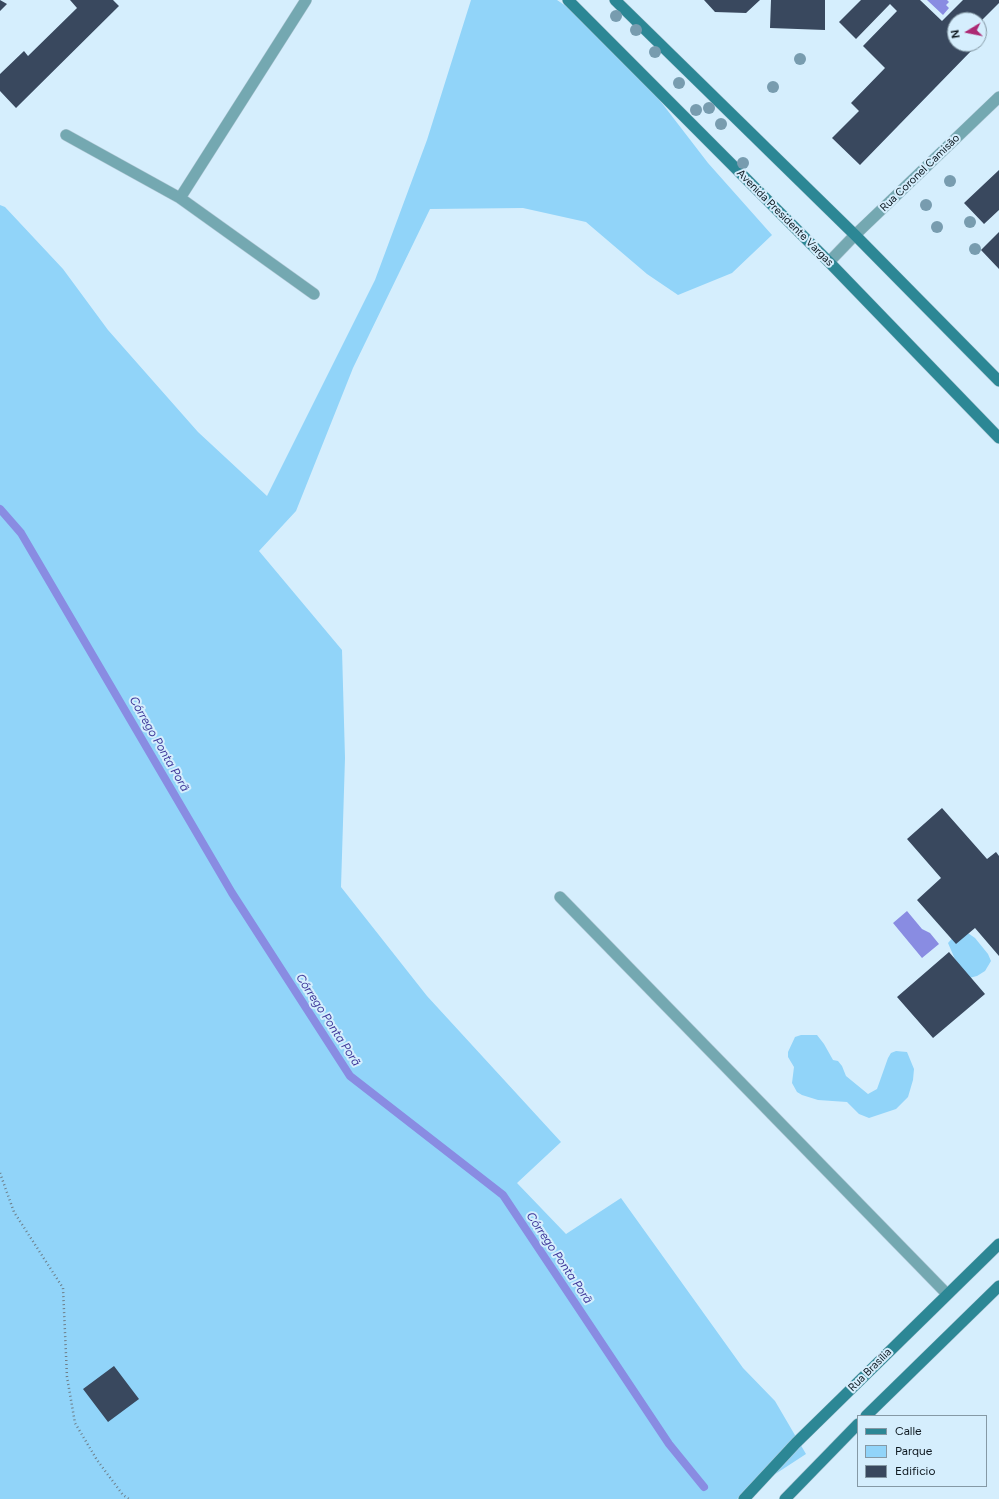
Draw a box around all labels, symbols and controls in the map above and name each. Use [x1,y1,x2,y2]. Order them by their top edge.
north arrow [947,12,987,52]
text: N [949,29,963,39]
street label: Rua Coronel Camisão [877,132,963,214]
street label: Avenida Presidente Vargas [734,167,836,269]
water label: Córrego Ponta Porã [126,694,192,794]
water label: Córrego Ponta Porã [293,971,363,1069]
water label: Córrego Ponta Porã [523,1209,595,1307]
street label: Rua Brasília [846,1346,894,1394]
legend [857,1415,987,1487]
text: Calle [895,1424,922,1438]
text: Parque [895,1444,932,1458]
text: Edificio [895,1464,935,1478]

